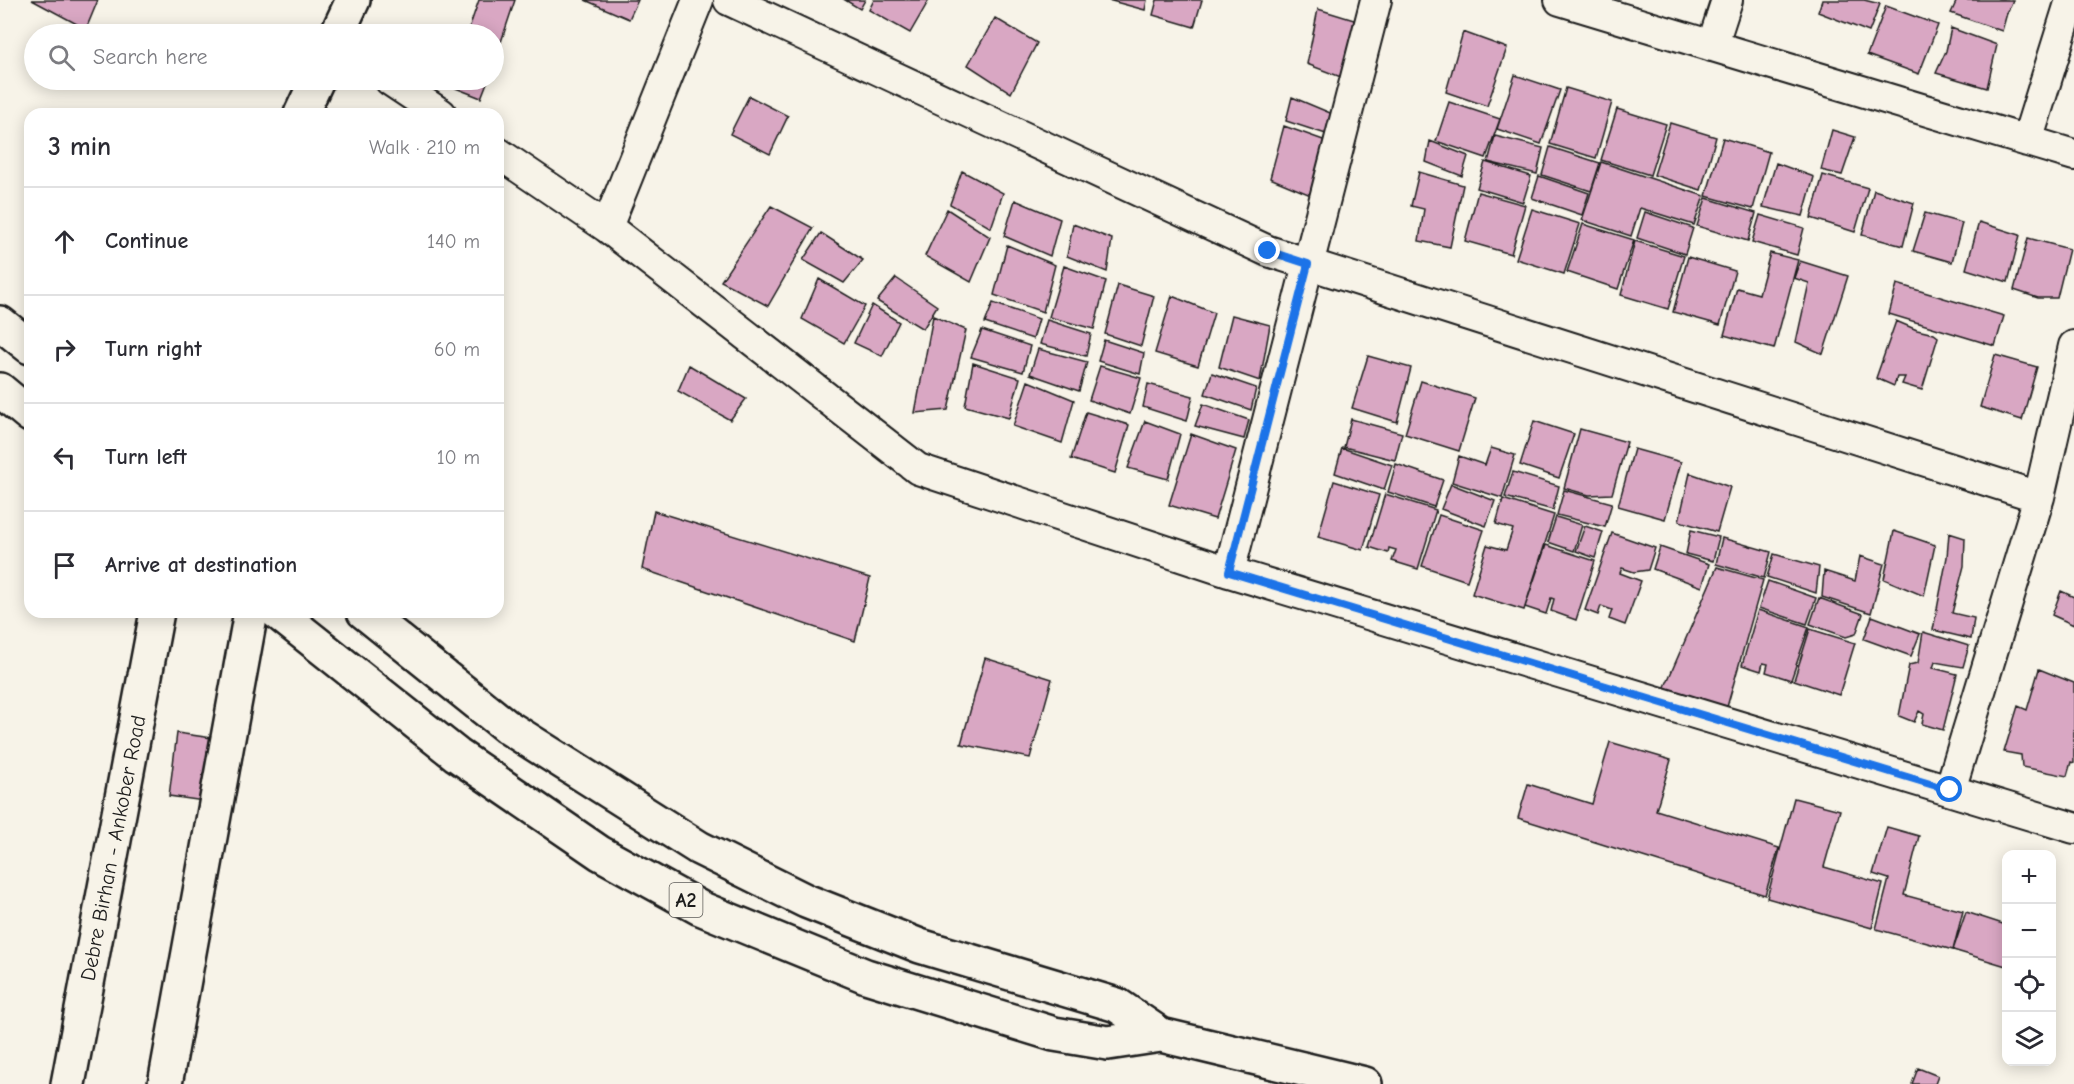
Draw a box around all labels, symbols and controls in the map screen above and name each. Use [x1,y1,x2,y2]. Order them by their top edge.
search box [24,24,504,90]
icon: search [45,41,78,74]
text: Search here [93,44,208,70]
text: 3 min [48,132,111,162]
text: Walk · 210 m [369,136,480,159]
icon: ahead [48,225,81,258]
text: Continue [105,228,188,254]
text: 140 m [427,230,480,253]
route end [1254,237,1280,263]
icon: right [48,333,81,366]
text: Turn right [105,336,202,362]
text: 60 m [434,338,480,361]
icon: left [48,441,81,474]
text: Turn left [105,444,187,470]
text: 10 m [437,446,480,469]
icon: arrive [48,549,81,582]
text: Arrive at destination [105,552,297,578]
street label: Debre Birhan - Ankober Road [75,713,151,983]
route start [1936,776,1962,802]
map controls [2002,850,2056,1066]
button: + [2002,850,2056,904]
road number: A2 [670,883,702,917]
button: − [2002,904,2056,958]
button: locate [2002,958,2056,1012]
button: layers [2002,1012,2056,1066]

